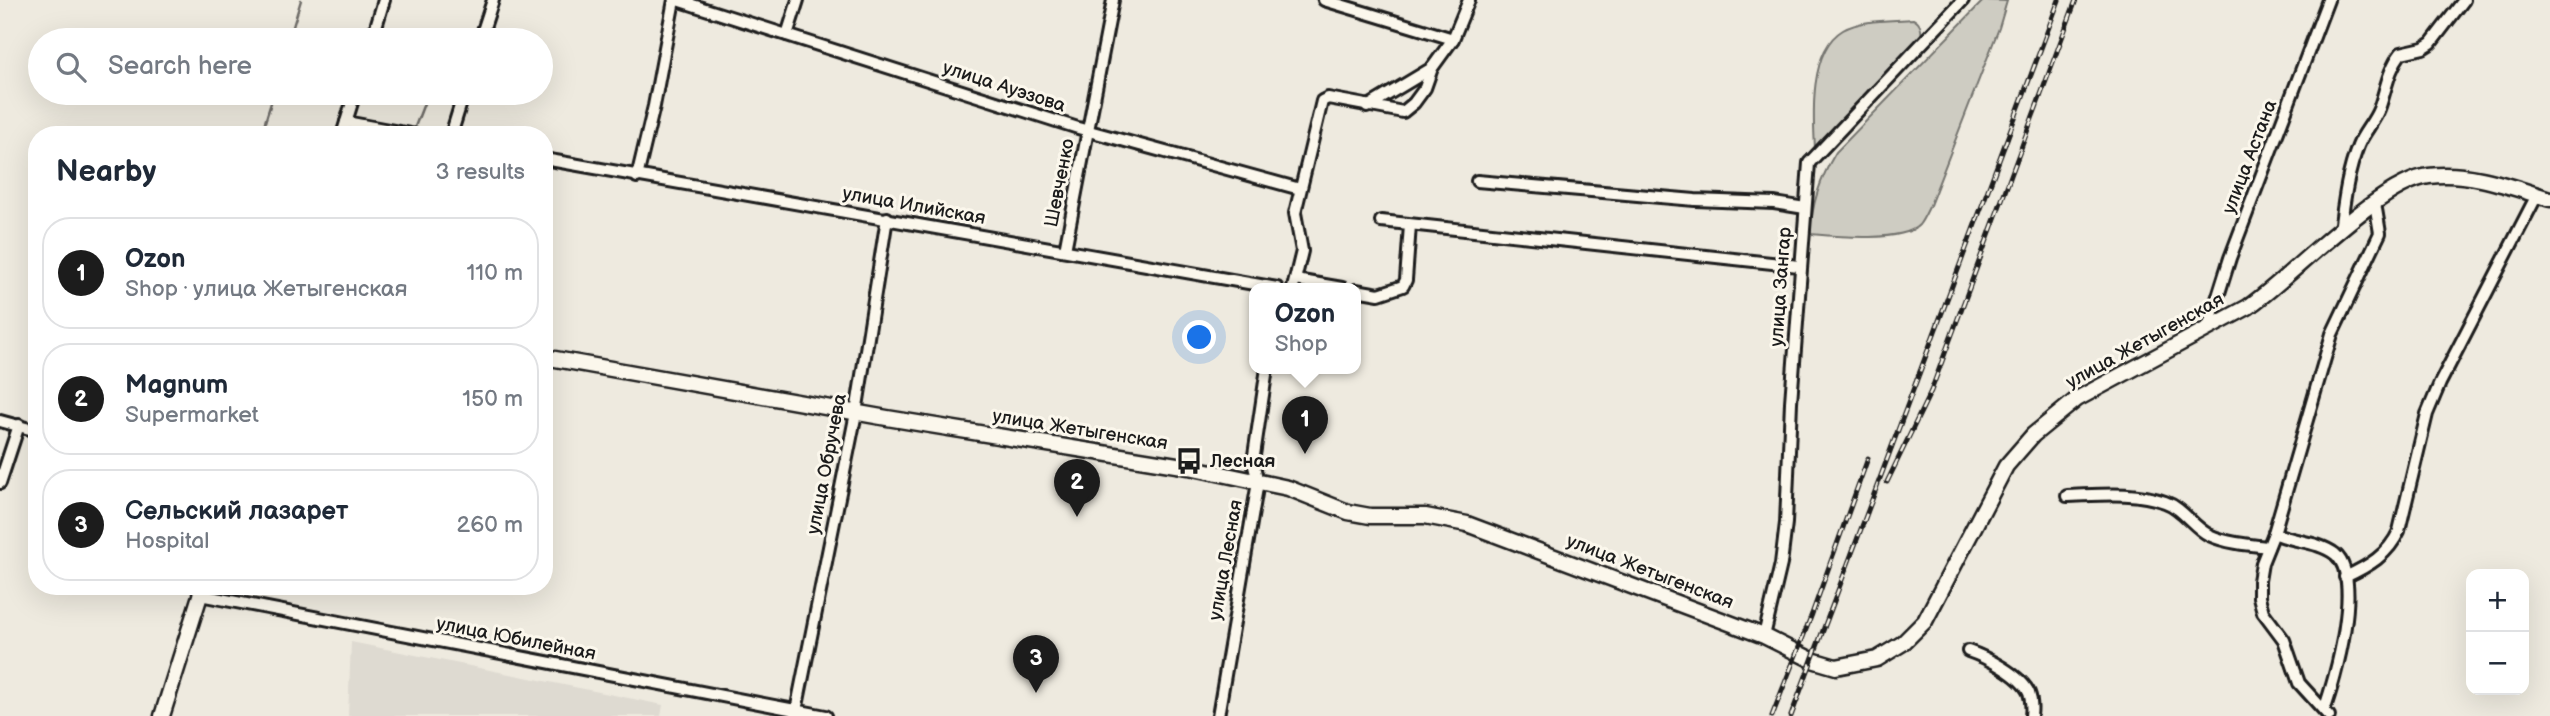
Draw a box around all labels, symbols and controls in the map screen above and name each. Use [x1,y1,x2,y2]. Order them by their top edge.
search box [28,28,553,105]
icon: search [52,48,90,86]
text: Search here [108,51,252,82]
street label: улица Ауэзова [940,56,1068,118]
street label: улица Астана [2218,97,2282,217]
street label: Шевченко [1040,137,1080,229]
text: Nearby [56,154,156,190]
text: 3 results [436,158,525,186]
street label: улица Илийская [841,182,987,230]
street label: улица Зангар [1765,226,1797,348]
text: Ozon [125,244,186,275]
text: 1 [76,259,86,287]
text: 110 m [466,259,523,287]
text: Shop · улица Жетыгенская [125,275,407,303]
popup [1249,283,1361,374]
street label: улица Жетыгенская [2062,288,2228,394]
text: Ozon [1275,299,1335,330]
your location [1182,320,1216,354]
text: Shop [1275,330,1328,358]
text: Magnum [125,370,228,401]
text: 2 [74,385,88,413]
text: 150 m [462,385,523,413]
street label: улица Обручева [802,392,852,536]
pin: 1 [1282,396,1328,454]
text: Supermarket [125,401,259,429]
street label: улица Жетыгенская [991,405,1169,455]
bus stop icon: Лесная [1174,446,1204,476]
place label: Лесная [1209,450,1275,473]
pin: 2 [1054,459,1100,517]
text: Сельский лазарет [125,496,348,527]
street label: улица Лесная [1204,498,1248,622]
text: 3 [74,511,88,539]
text: 260 m [457,511,523,539]
text: Hospital [125,527,210,555]
street label: улица Жетыгенская [1563,530,1737,614]
map controls [2466,569,2529,695]
button: + [2466,569,2529,632]
street label: улица Юбилейная [434,612,598,666]
button: − [2466,632,2529,695]
pin: 3 [1013,635,1059,693]

